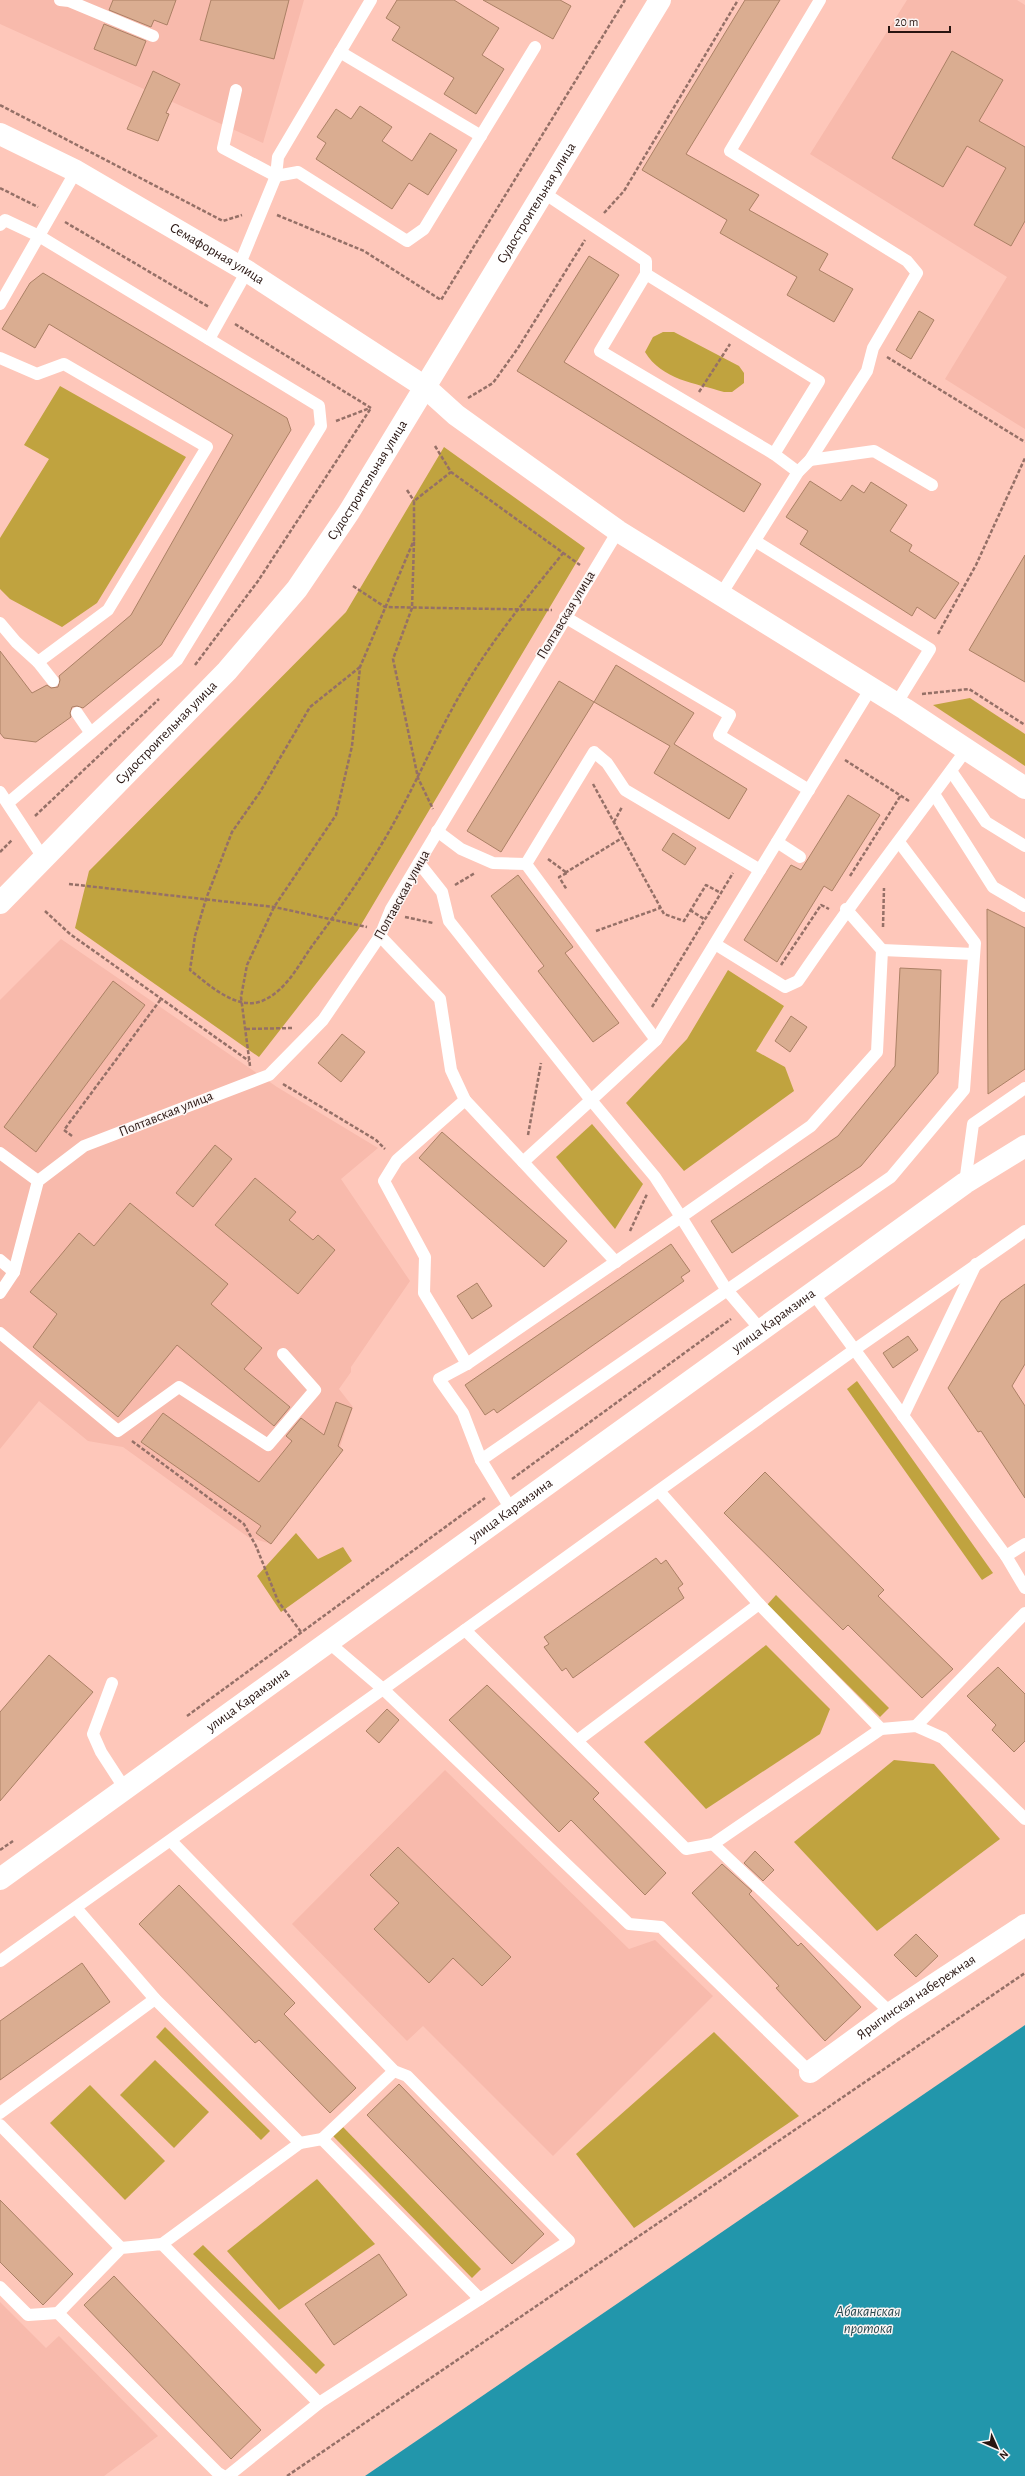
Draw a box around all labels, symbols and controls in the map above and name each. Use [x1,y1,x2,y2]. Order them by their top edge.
scale bar [889,8,950,34]
text: 20 m [895,16,918,28]
street label: Судостроительная улица [495,140,579,266]
street label: Семафорная улица [167,220,267,288]
street label: Судостроительная улица [325,417,410,543]
street label: Полтавская улица [534,568,598,661]
street label: Судостроительная улица [113,678,220,787]
street label: Полтавская улица [372,847,433,942]
street label: Полтавская улица [117,1089,216,1139]
street label: улица Карамзина [729,1286,818,1356]
street label: улица Карамзина [466,1476,556,1546]
street label: улица Карамзина [203,1665,293,1735]
street label: Ярыгинская набережная [854,1952,978,2042]
water label: Абаканская протока [834,2304,901,2336]
north arrow [977,2428,1017,2468]
text: N [997,2448,1010,2461]

